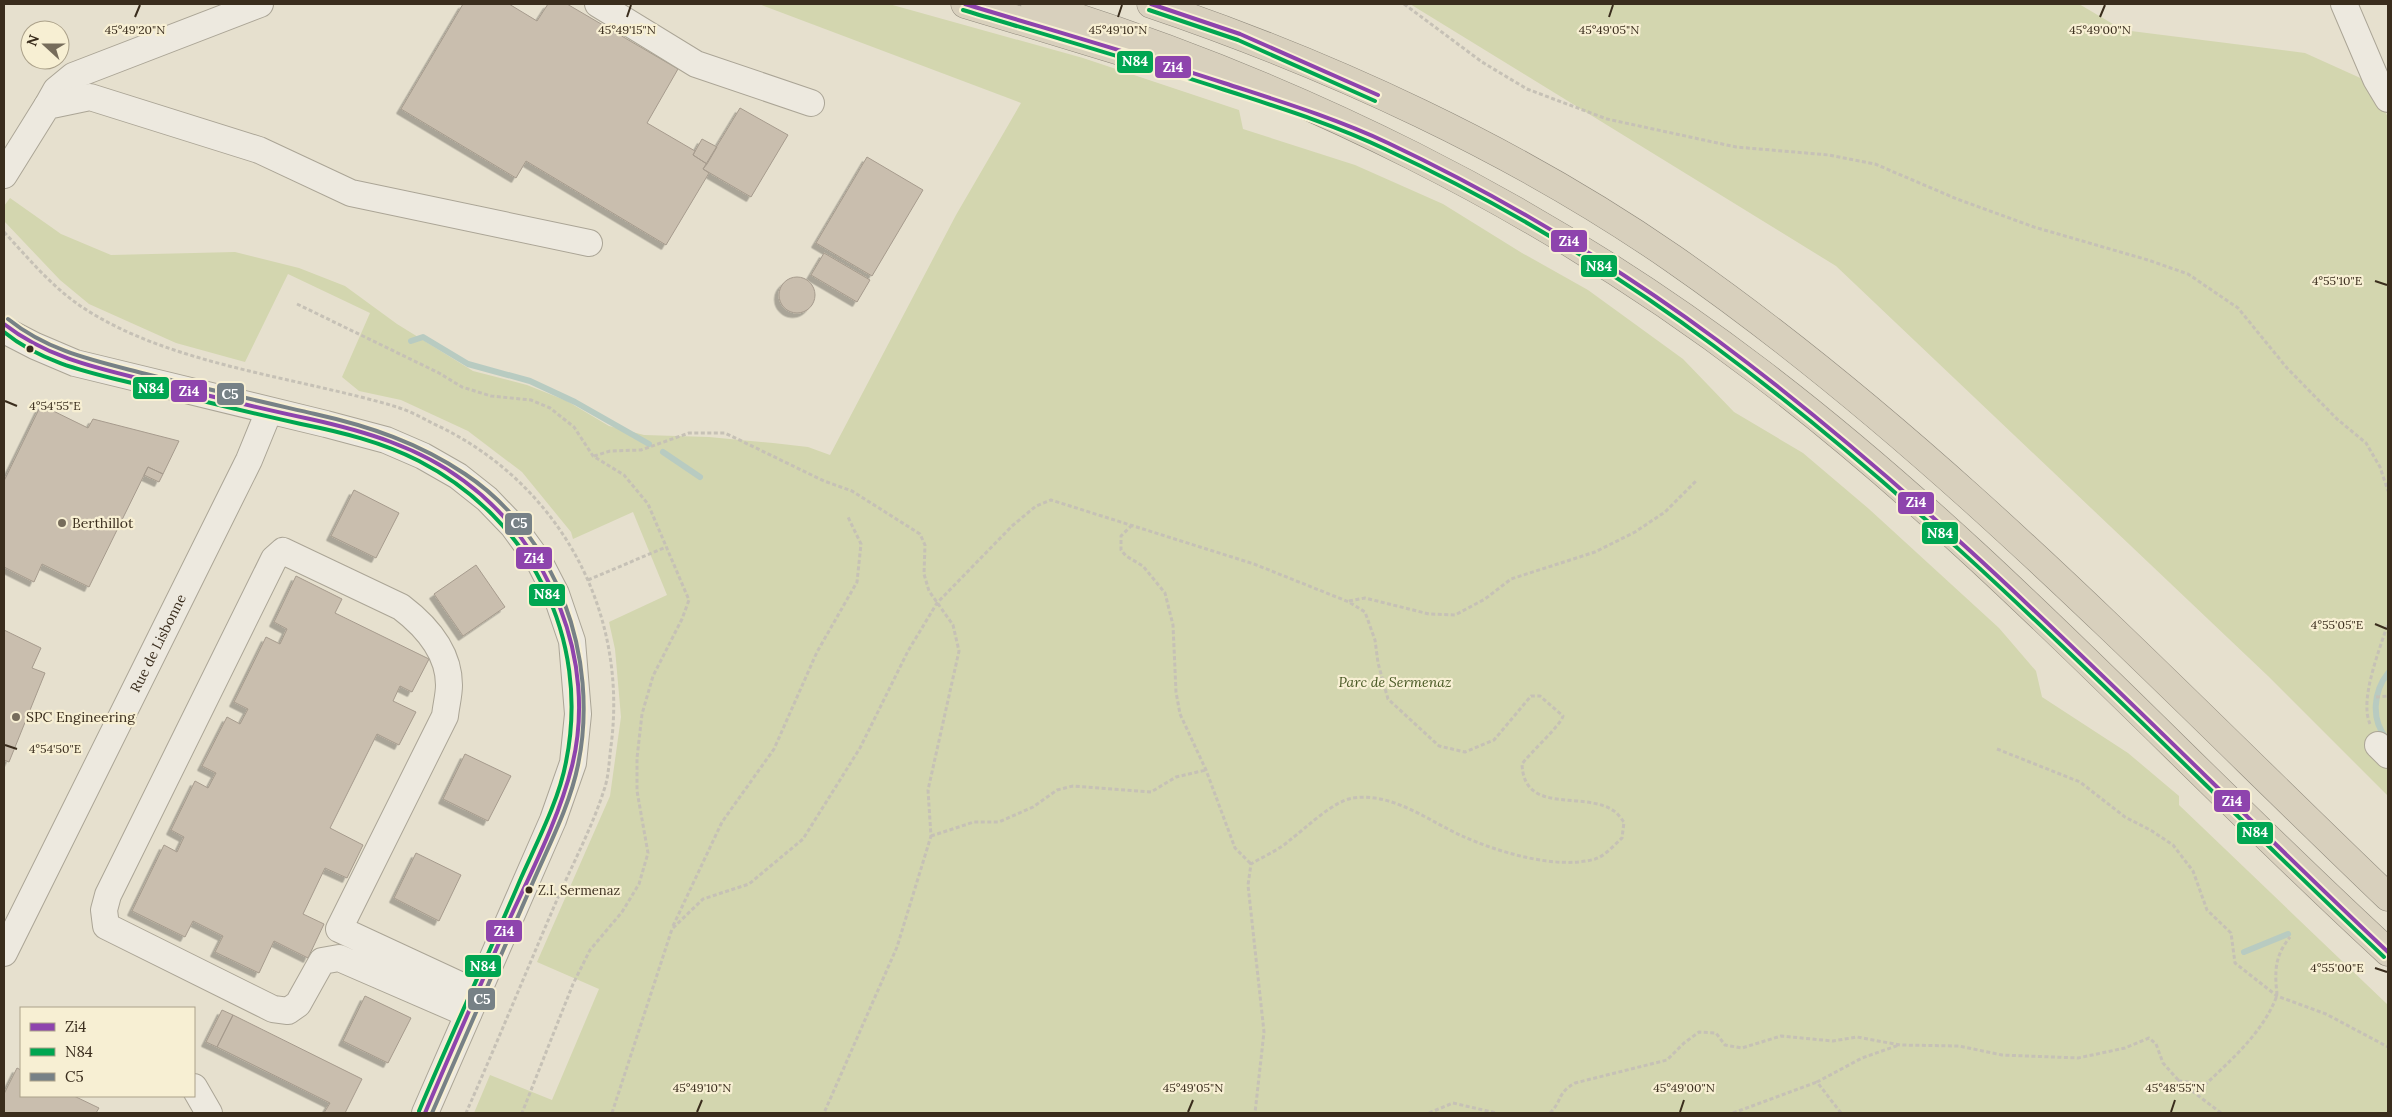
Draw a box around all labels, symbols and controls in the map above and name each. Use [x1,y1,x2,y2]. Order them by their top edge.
north arrow [20,20,70,70]
text: 45°49'20"N [105,22,165,37]
text: 45°49'15"N [598,22,656,37]
text: 45°49'10"N [1089,22,1147,37]
text: 45°49'05"N [1579,22,1639,37]
text: 45°49'00"N [2069,22,2131,37]
text: N [23,32,43,49]
line badge: N84 [1116,50,1154,74]
text: N84 [1122,52,1149,70]
line badge: Zi4 [1154,55,1192,79]
text: Zi4 [1163,58,1184,76]
line badge: Zi4 [1550,229,1588,253]
text: Zi4 [1559,232,1580,250]
line badge: N84 [1580,254,1618,278]
text: N84 [1586,257,1613,275]
text: 4°55'10"E [2312,273,2362,288]
unlabelled marker [25,344,35,354]
line badge: N84 [132,376,170,400]
text: N84 [138,379,165,397]
line badge: Zi4 [170,379,208,403]
text: Zi4 [179,382,200,400]
line badge: C5 [216,382,245,406]
text: C5 [221,385,239,403]
text: 4°54'55"E [29,398,81,413]
line badge: Zi4 [1897,491,1935,515]
text: Zi4 [1906,493,1927,511]
line badge: C5 [504,512,533,536]
place label: Berthillot [72,514,134,532]
text: C5 [510,514,528,532]
marker: Berthillot [56,517,68,529]
line badge: N84 [1921,521,1959,545]
text: N84 [1927,524,1954,542]
line badge: Zi4 [515,546,553,570]
text: Zi4 [524,549,545,567]
line badge: N84 [528,583,566,607]
text: N84 [534,585,561,603]
street label: Rue de Lisbonne [126,591,190,695]
text: 4°55'05"E [2311,617,2363,632]
park label: Parc de Sermenaz [1338,673,1452,691]
place label: SPC Engineering [26,708,135,726]
marker: SPC Engineering [10,711,22,723]
text: 4°54'50"E [29,741,81,756]
line badge: Zi4 [2213,789,2251,813]
text: Zi4 [2222,792,2243,810]
line badge: N84 [2236,821,2274,845]
text: N84 [2242,823,2269,841]
place label: Z.I. Sermenaz [538,882,620,899]
marker: Z.I. Sermenaz [524,885,534,895]
line badge: Zi4 [485,919,523,943]
text: Zi4 [494,922,515,940]
line badge: N84 [464,954,502,978]
text: N84 [470,957,497,975]
text: 4°55'00"E [2310,960,2364,975]
line badge: C5 [467,987,496,1011]
text: C5 [473,990,491,1008]
legend [20,1007,195,1097]
text: Zi4 [65,1017,86,1036]
text: N84 [65,1042,93,1061]
text: C5 [65,1067,84,1086]
text: 45°49'10"N [673,1080,731,1095]
text: 45°49'05"N [1163,1080,1223,1095]
text: 45°49'00"N [1653,1080,1715,1095]
text: 45°48'55"N [2145,1080,2205,1095]

